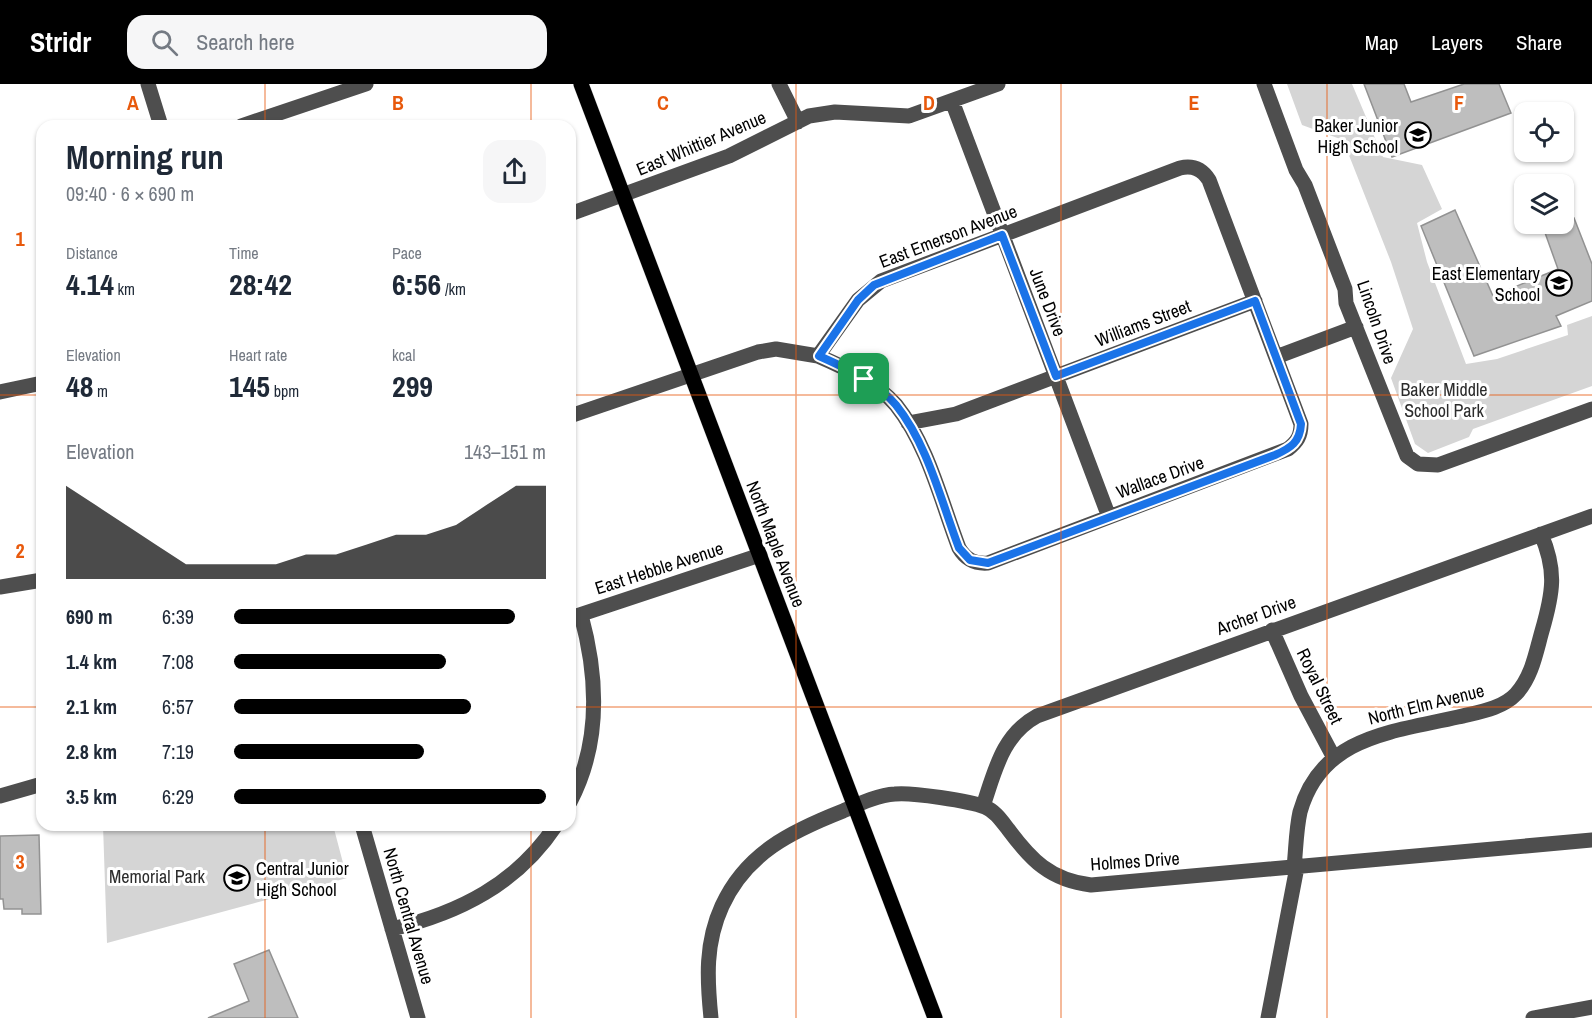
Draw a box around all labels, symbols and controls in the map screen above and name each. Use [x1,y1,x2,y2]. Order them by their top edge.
search box [127,15,547,69]
text: Stridr [30,23,91,61]
icon: search [148,26,181,59]
text: Search here [196,27,295,57]
text: Map [1365,28,1398,57]
text: Layers [1431,28,1483,57]
text: Share [1516,28,1562,57]
text: A [127,89,139,116]
text: B [392,89,404,116]
text: C [657,89,669,116]
text: D [923,89,935,116]
text: E [1189,89,1200,116]
text: F [1454,89,1464,116]
map controls [1514,102,1574,234]
button: locate [1514,102,1574,162]
street label: East Whittier Avenue [632,104,770,182]
place label: Baker Junior High School [1314,113,1398,159]
school or university icon: Baker Junior High School [1403,120,1433,150]
text: Morning run [66,135,224,179]
button: share [483,140,546,203]
button: layers [1514,174,1574,234]
text: 09:40 · 6 × 690 m [66,180,194,207]
street label: East Emerson Avenue [875,198,1021,274]
text: 1 [15,225,25,252]
text: Distance [66,242,118,264]
text: Time [229,242,259,264]
text: Pace [392,242,422,264]
place label: East Elementary School [1432,261,1541,307]
text: 4.14 [66,264,114,304]
text: 28:42 [229,264,292,304]
text: 6:56 [392,264,441,304]
street label: June Drive [1024,264,1072,340]
school or university icon: East Elementary School [1544,268,1574,298]
street label: Lincoln Drive [1351,277,1403,367]
text: km [114,278,135,300]
text: /km [441,278,466,300]
street label: Williams Street [1092,293,1194,353]
text: Elevation [66,344,121,366]
text: Heart rate [229,344,287,366]
text: kcal [392,344,415,366]
pin [838,353,889,404]
icon: arrive [847,362,880,395]
text: 48 [66,366,93,406]
text: 145 [229,366,270,406]
text: 299 [392,366,433,406]
park label: Baker Middle School Park [1401,377,1487,423]
text: m [93,380,108,402]
text: bpm [270,380,299,402]
text: Elevation [66,438,134,465]
text: 143–151 m [464,438,546,465]
street label: Wallace Drive [1113,450,1207,504]
street label: North Maple Avenue [740,477,812,611]
street label: East Hebble Avenue [592,535,726,601]
text: 2 [15,537,25,564]
street label: Archer Drive [1212,589,1299,641]
text: 690 m [66,603,113,630]
text: 6:39 [162,603,194,630]
street label: Royal Street [1291,644,1349,728]
text: 1.4 km [66,648,117,675]
text: 7:08 [162,648,194,675]
street label: North Elm Avenue [1365,678,1487,730]
text: 2.1 km [66,693,117,720]
text: 6:57 [162,693,194,720]
text: 2.8 km [66,738,117,765]
text: 7:19 [162,738,194,765]
text: 3.5 km [66,783,117,810]
text: 6:29 [162,783,194,810]
street label: North Central Avenue [378,845,440,987]
street label: Holmes Drive [1090,845,1180,877]
text: 3 [15,848,25,875]
place label: Central Junior High School [256,856,349,902]
school or university icon: Central Junior High School [222,863,252,893]
park label: Memorial Park [109,864,206,889]

